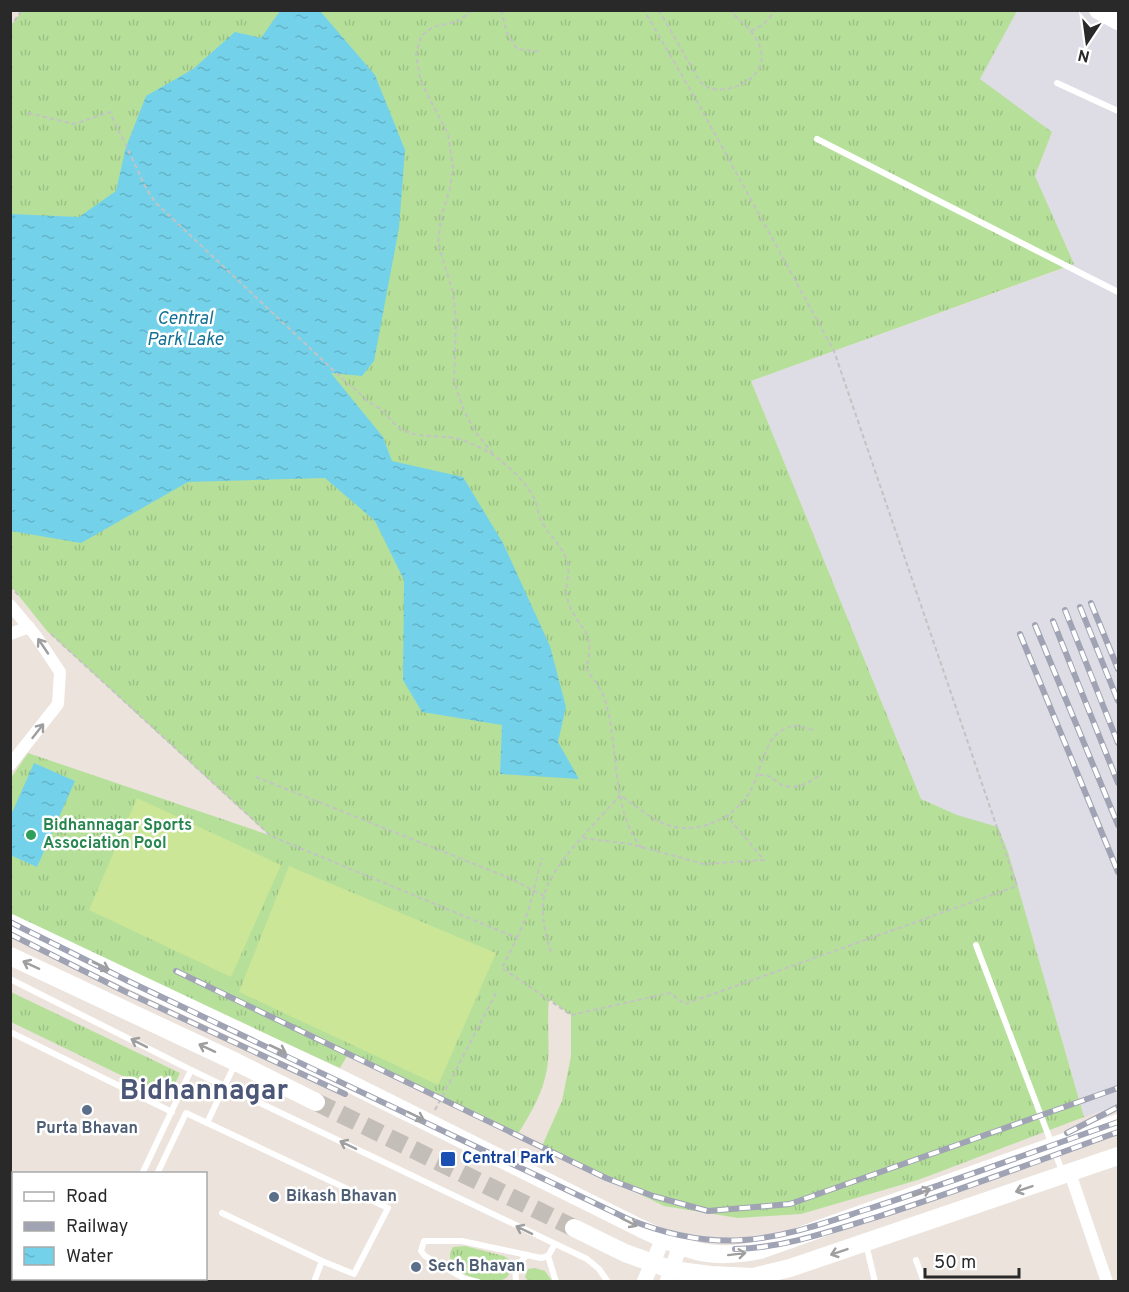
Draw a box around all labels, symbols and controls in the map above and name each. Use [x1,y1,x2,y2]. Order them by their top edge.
north arrow [1057,12,1117,72]
text: N [1076,44,1092,66]
water label: Central Park Lake [147,308,224,352]
one-way arrow [37,638,49,655]
one-way arrow [32,723,45,739]
place label: Bidhannagar Sports Association Pool [43,816,192,854]
marker: Bidhannagar Sports Association Pool [24,828,38,842]
one-way arrow [22,959,40,970]
one-way arrow [92,960,110,972]
one-way arrow [130,1037,148,1049]
one-way arrow [198,1042,216,1054]
one-way arrow [268,1044,286,1056]
district label: Bidhannagar [120,1074,289,1110]
marker: Purta Bhavan [80,1103,94,1117]
one-way arrow [406,1111,424,1123]
place label: Purta Bhavan [36,1119,138,1139]
one-way arrow [340,1139,358,1151]
place label: Central Park [462,1149,555,1169]
marker: Central Park [439,1150,457,1168]
legend [12,1172,207,1280]
one-way arrow [1014,1184,1033,1195]
text: Road [66,1186,108,1209]
one-way arrow [912,1186,931,1197]
place label: Bikash Bhavan [286,1187,397,1207]
marker: Bikash Bhavan [267,1190,281,1204]
text: Railway [66,1216,128,1239]
one-way arrow [619,1217,637,1229]
one-way arrow [516,1223,534,1235]
scale bar [925,1241,1020,1279]
text: Water [66,1246,113,1269]
one-way arrow [830,1247,849,1258]
one-way arrow [727,1248,747,1259]
text: 50 m [934,1252,976,1275]
place label: Sech Bhavan [428,1257,525,1277]
marker: Sech Bhavan [409,1260,423,1274]

